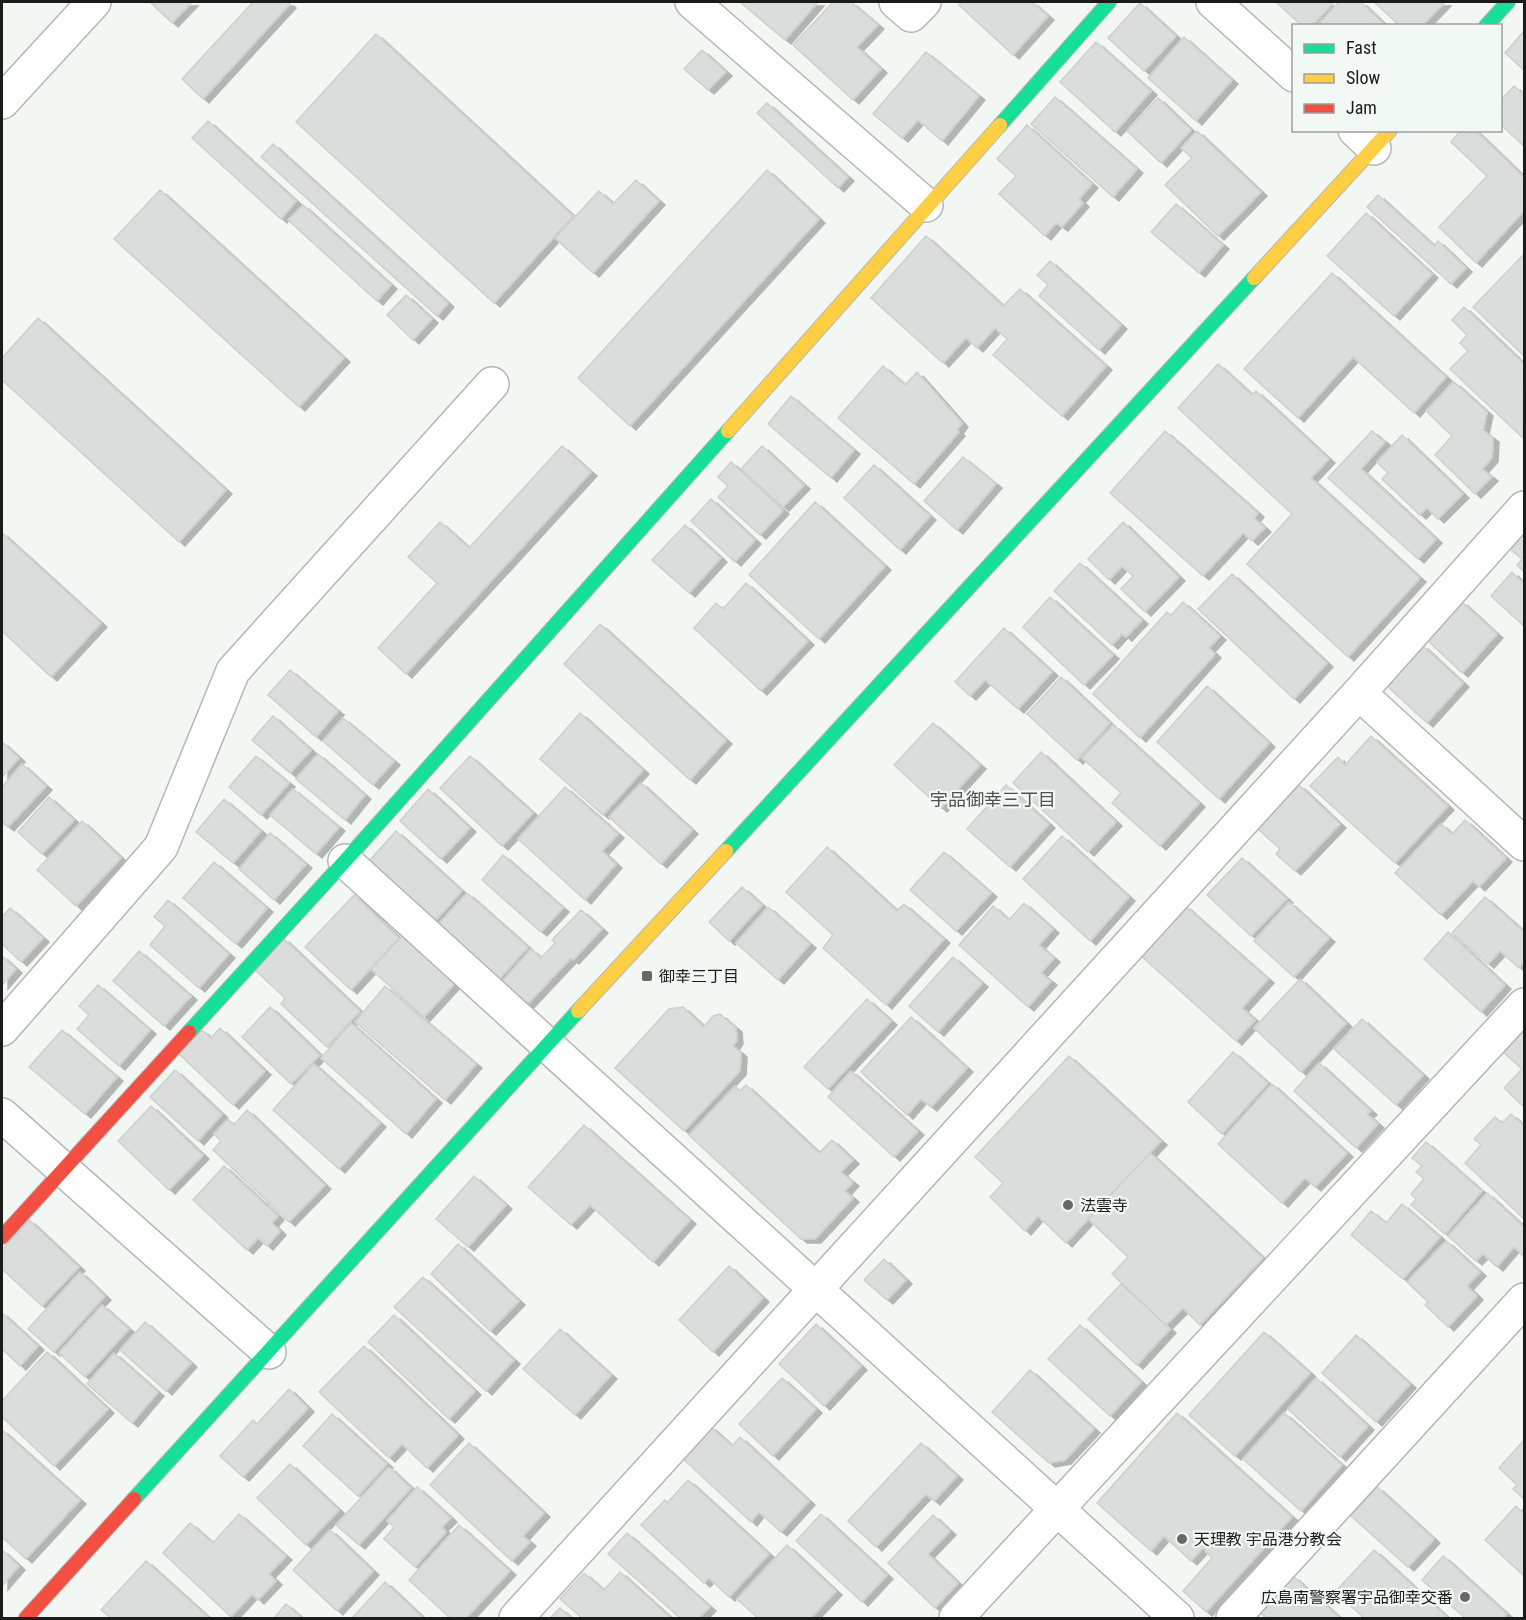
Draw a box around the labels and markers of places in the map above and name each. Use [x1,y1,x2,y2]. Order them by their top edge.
place label: 御幸三丁目 [659,967,739,986]
marker: 御幸三丁目 [640,969,654,983]
place label: 法雲寺 [1080,1196,1128,1215]
marker: 法雲寺 [1061,1198,1075,1212]
place label: 天理教 宇品港分教会 [1194,1530,1342,1549]
marker: 天理教 宇品港分教会 [1175,1532,1189,1546]
place label: 広島南警察署宇品御幸交番 [1261,1588,1453,1607]
marker: 広島南警察署宇品御幸交番 [1458,1590,1472,1604]

